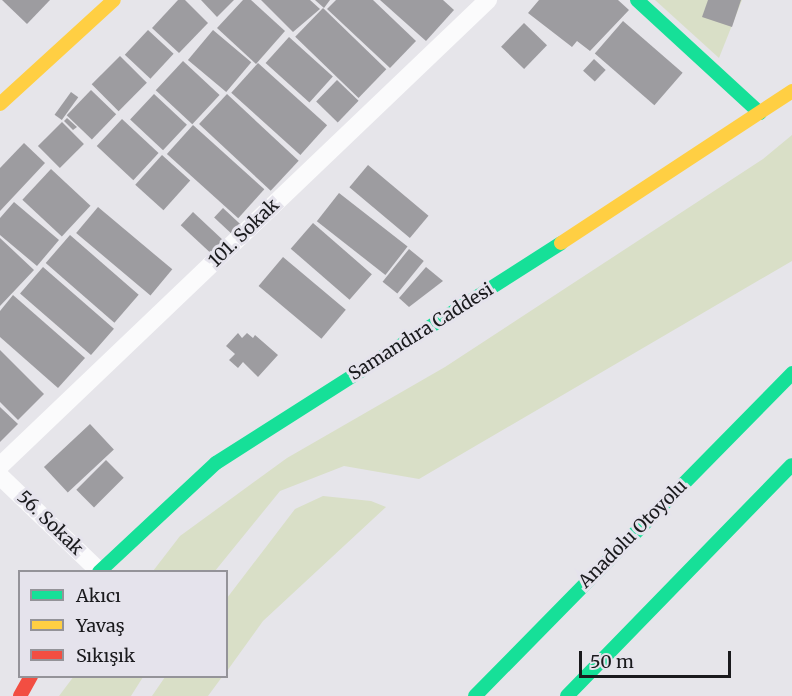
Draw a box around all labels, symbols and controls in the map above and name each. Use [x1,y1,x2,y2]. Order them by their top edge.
street label: 101. Sokak [205,194,283,272]
street label: Samandıra Caddesi [345,279,497,385]
street label: Anadolu Otoyolu [574,475,692,593]
street label: 56. Sokak [13,486,87,560]
legend [18,570,228,678]
text: Akıcı [76,584,121,607]
text: Yavaş [76,614,124,637]
scale bar [582,639,734,677]
text: Sıkışık [76,644,135,667]
text: 50 m [590,650,634,673]

